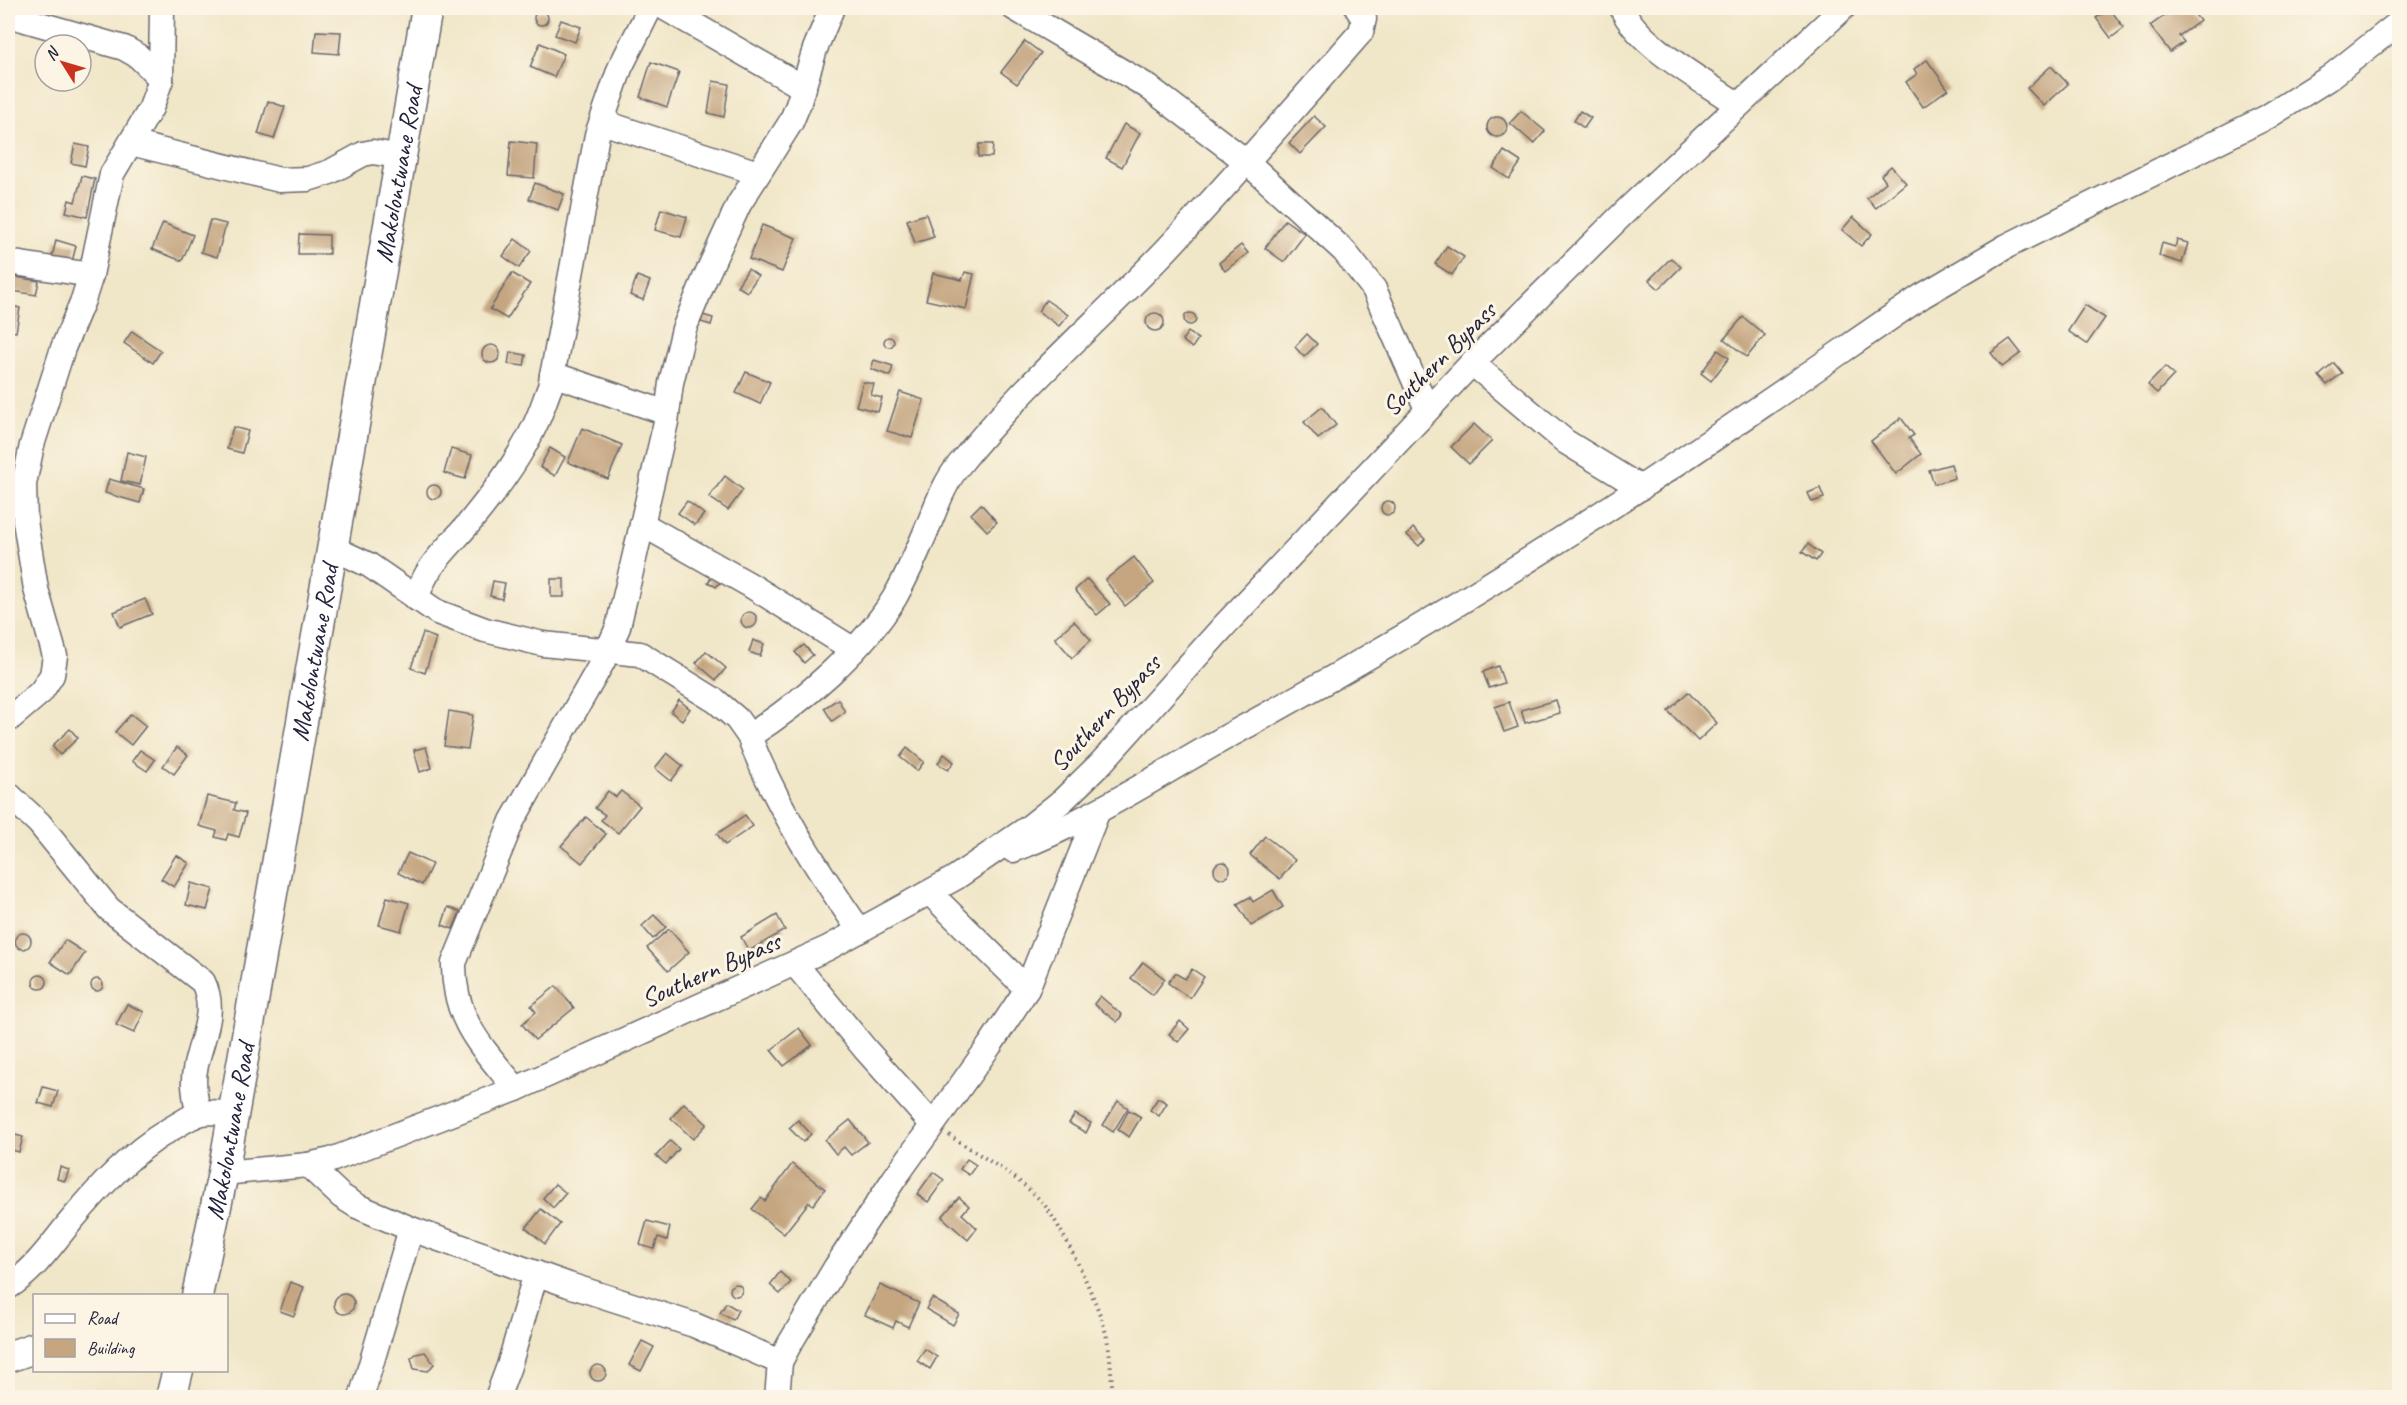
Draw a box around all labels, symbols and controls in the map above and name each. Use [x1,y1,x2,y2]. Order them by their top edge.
north arrow [33,33,93,93]
text: N [41,42,65,65]
street label: Makolontwane Road [366,79,430,265]
street label: Southern Bypass [1375,293,1505,423]
street label: Makolontwane Road [282,558,346,743]
street label: Southern Bypass [1042,646,1169,779]
street label: Southern Bypass [636,924,788,1015]
street label: Makolontwane Road [197,1037,263,1222]
legend [33,1294,228,1372]
text: Road [87,1307,120,1329]
text: Building [87,1337,136,1359]

